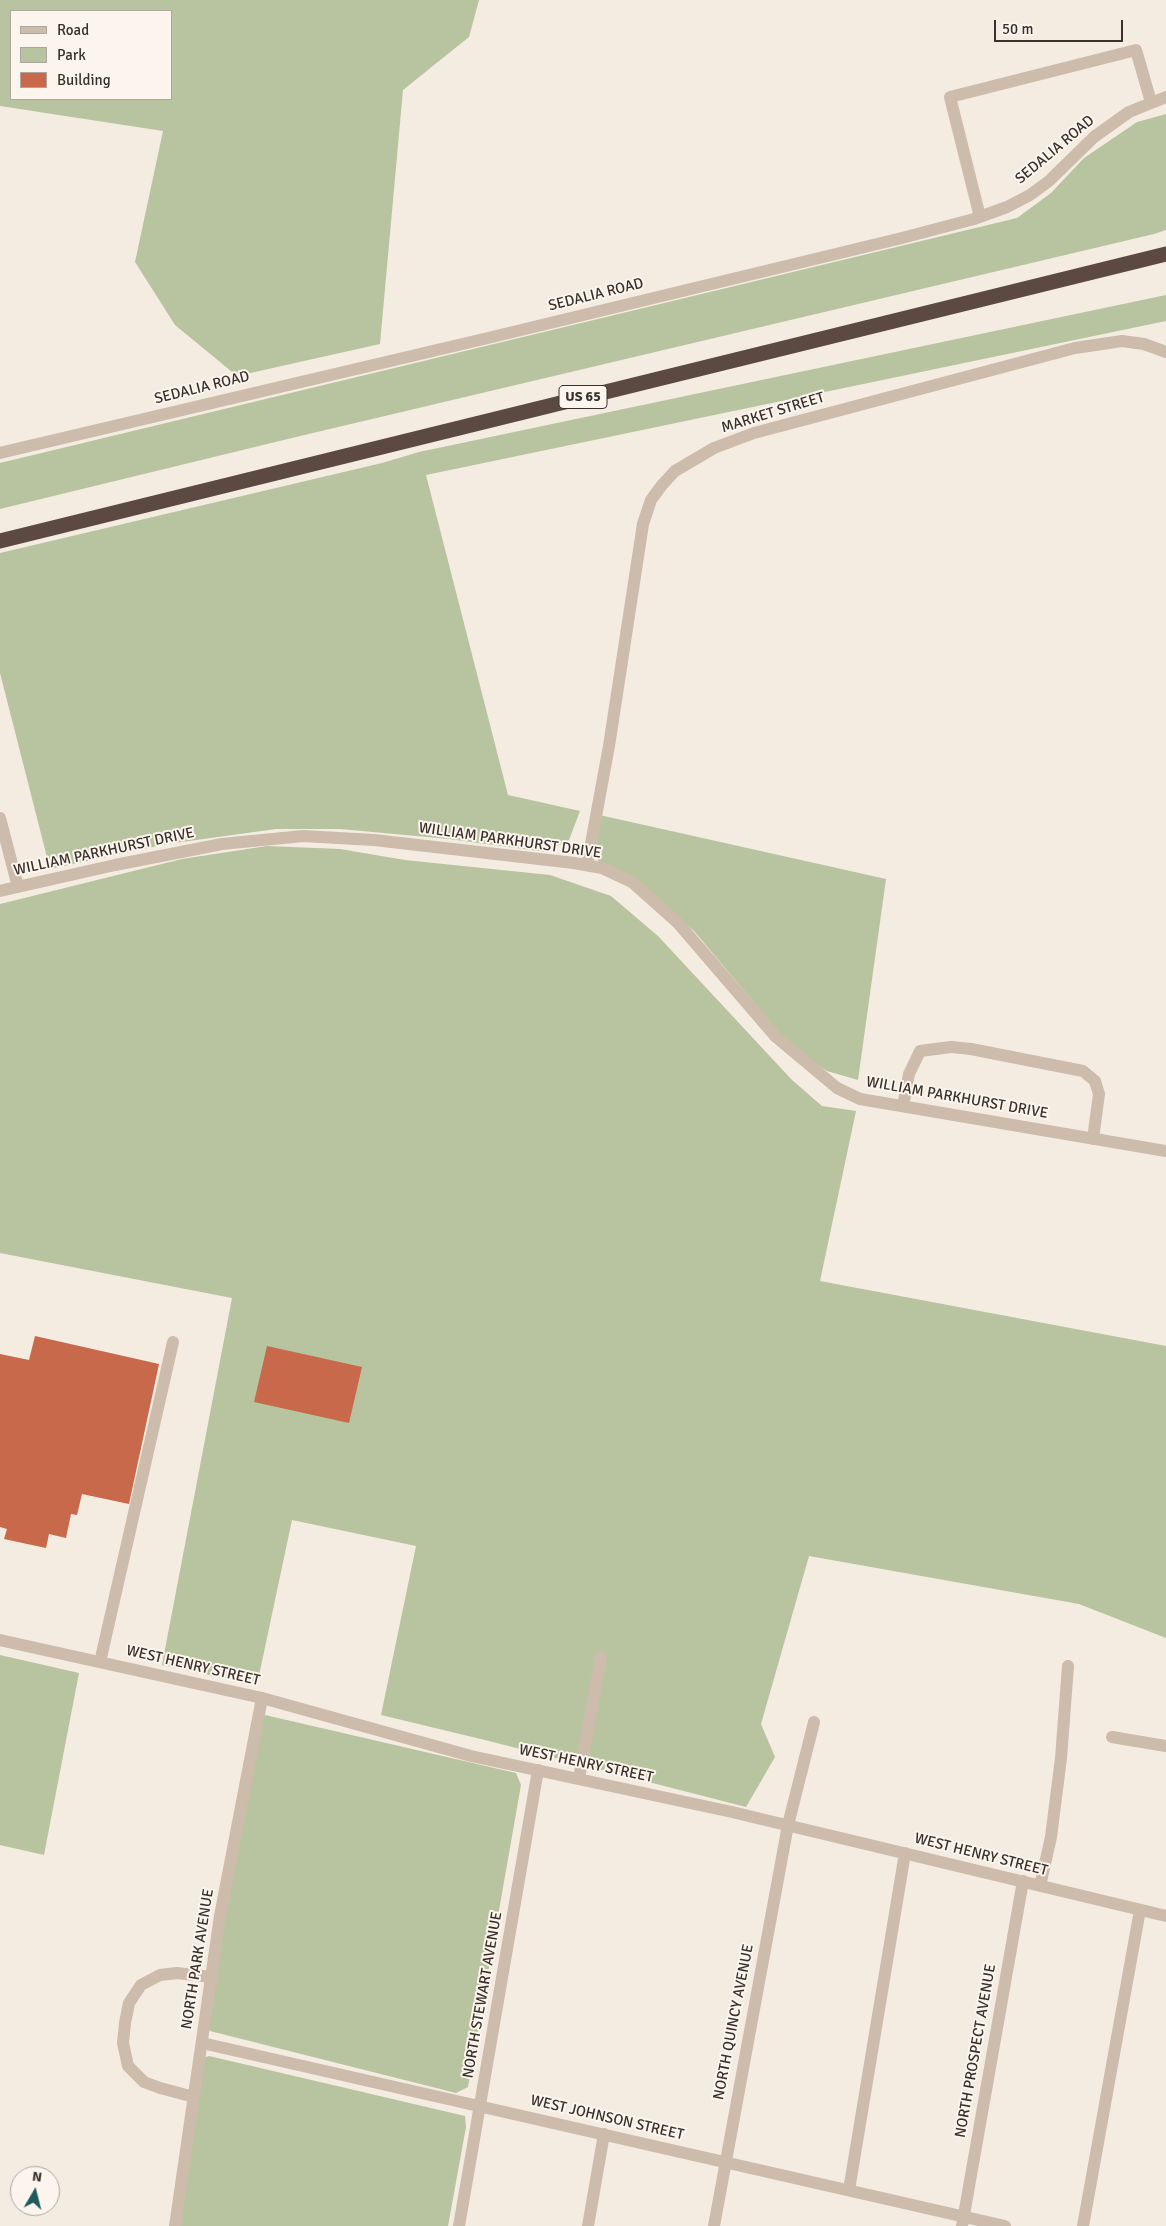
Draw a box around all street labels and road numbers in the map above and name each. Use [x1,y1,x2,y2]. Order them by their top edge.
street label: SEDALIA ROAD [1012,112,1098,188]
street label: SEDALIA ROAD [547,274,645,316]
street label: SEDALIA ROAD [153,367,251,409]
road number: US 65 [559,386,607,408]
street label: MARKET STREET [719,389,827,437]
street label: WILLIAM PARKHURST DRIVE [418,819,602,863]
street label: WILLIAM PARKHURST DRIVE [12,824,196,880]
street label: WILLIAM PARKHURST DRIVE [865,1073,1049,1123]
street label: WEST HENRY STREET [124,1642,262,1690]
street label: WEST HENRY STREET [517,1741,655,1787]
street label: WEST HENRY STREET [912,1830,1050,1880]
street label: NORTH PARK AVENUE [178,1888,218,2030]
street label: NORTH STEWART AVENUE [459,1910,507,2080]
street label: NORTH QUINCY AVENUE [710,1943,758,2101]
street label: NORTH PROSPECT AVENUE [952,1963,1000,2139]
street label: WEST JOHNSON STREET [529,2092,685,2144]

